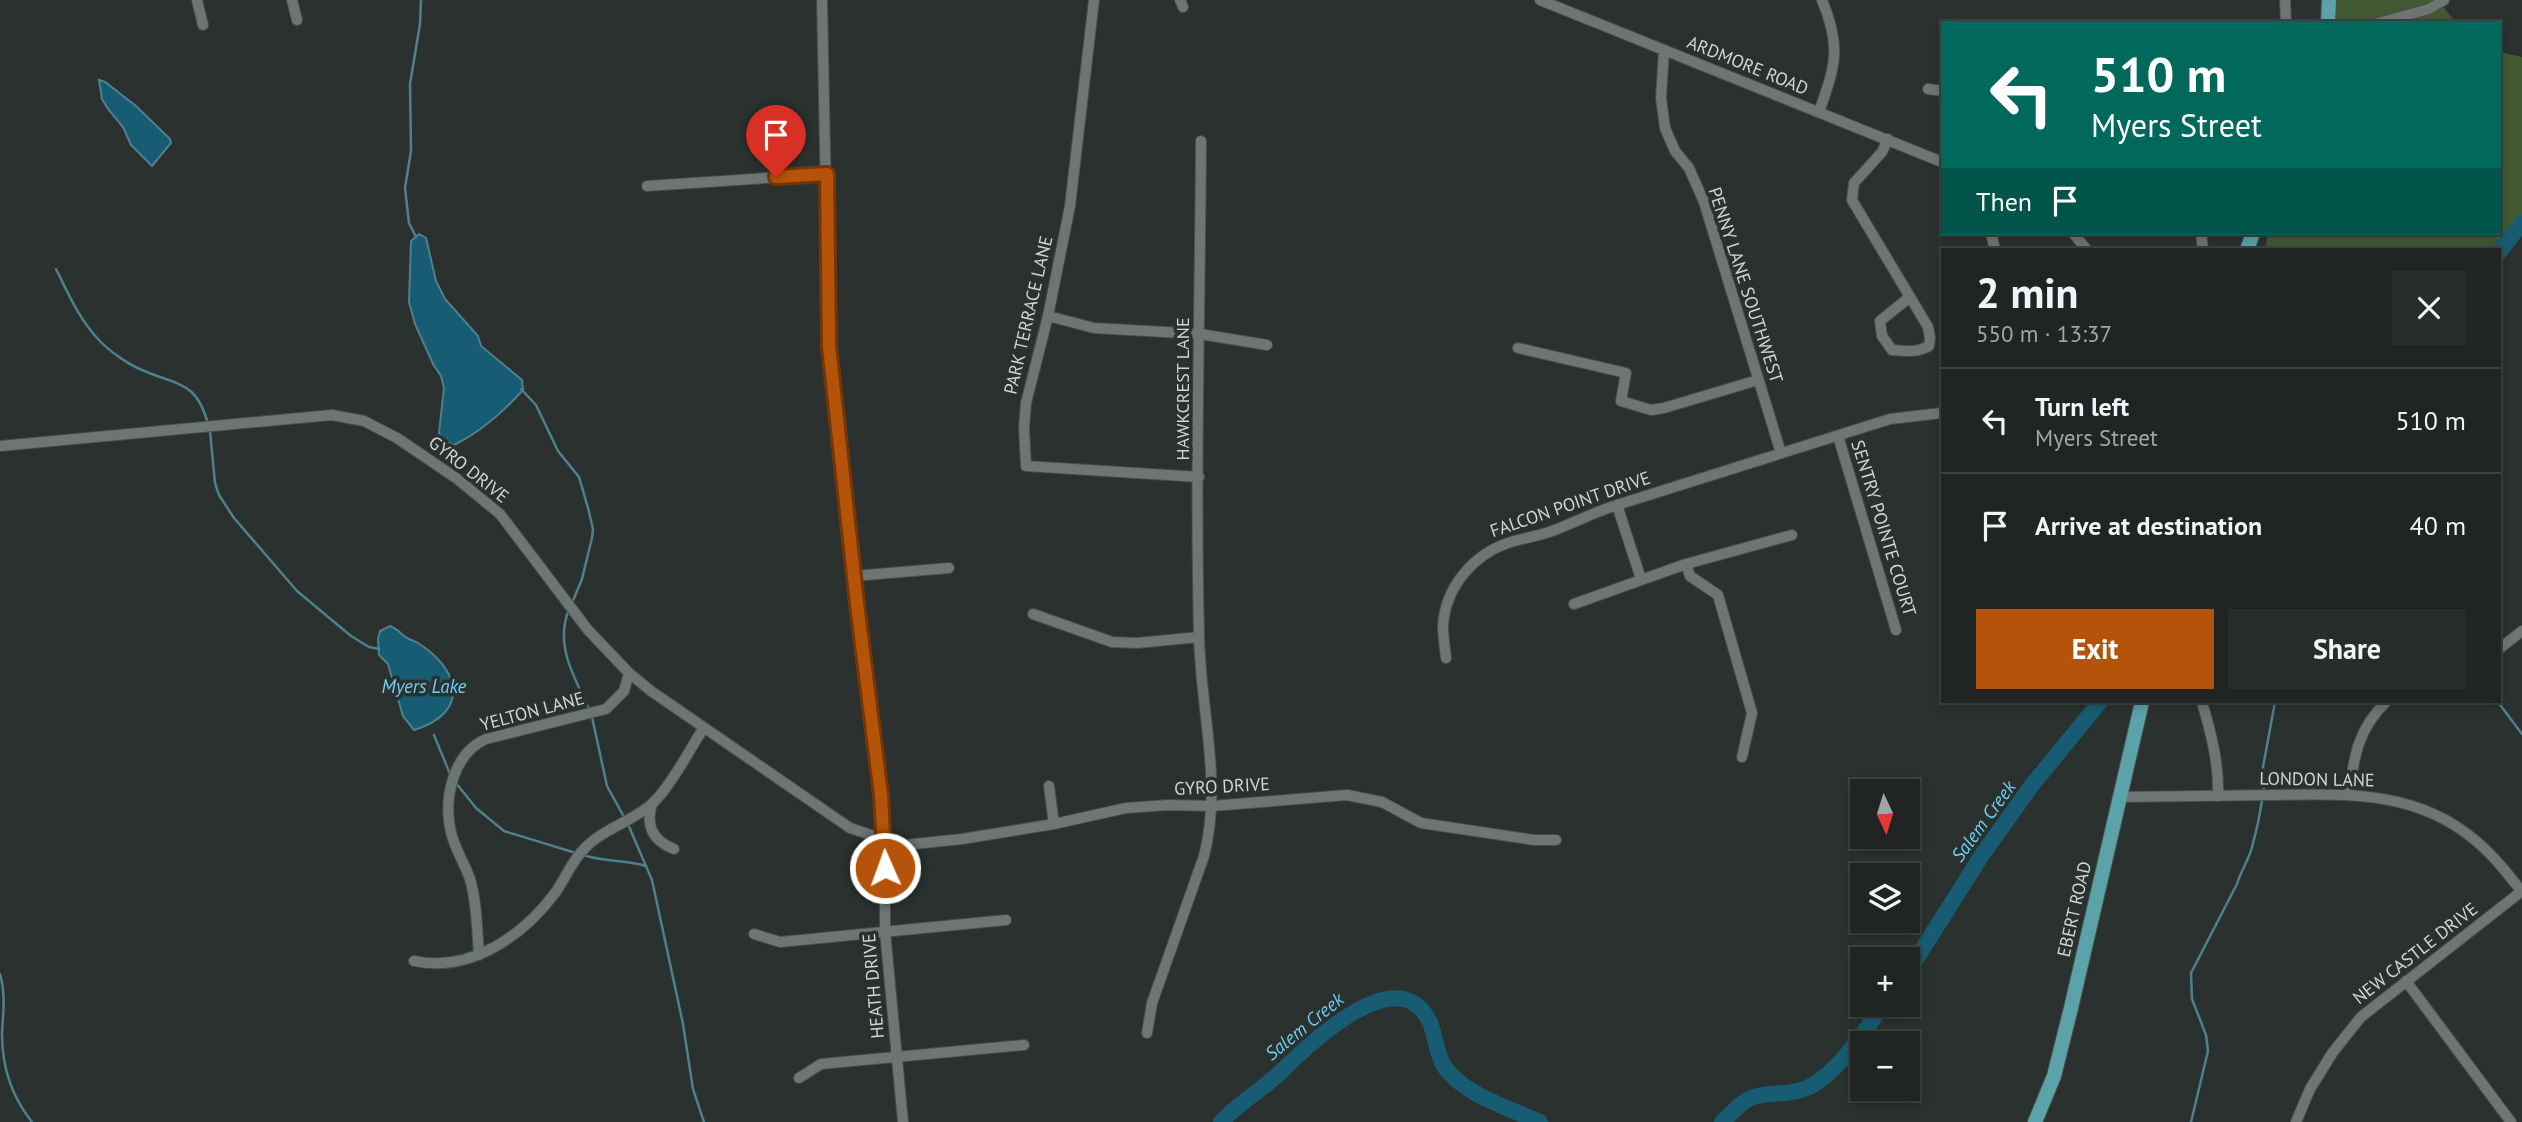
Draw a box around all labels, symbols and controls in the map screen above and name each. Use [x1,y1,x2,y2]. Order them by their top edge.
street label: ARDMORE ROAD [1684,30,1812,100]
text: 510 m [2091,42,2226,106]
icon: left [1976,49,2067,140]
text: Myers Street [2091,104,2262,146]
pin [746,105,806,177]
icon: arrive [757,116,795,154]
icon: arrive [2046,182,2084,220]
street label: PENNY LANE SOUTHWEST [1703,184,1789,386]
text: Then [1976,185,2032,218]
street label: PARK TERRACE LANE [999,234,1057,396]
text: 2 min [1976,265,2078,320]
button: close [2392,271,2466,345]
street label: HAWKCREST LANE [1171,317,1194,461]
text: 550 m · 13:37 [1976,319,2112,348]
text: Turn left [2035,390,2129,423]
icon: left [1976,402,2014,440]
text: 510 m [2395,404,2466,437]
text: Myers Street [2035,423,2158,452]
street label: GYRO DRIVE [424,430,514,508]
street label: SENTRY POINTE COURT [1846,437,1922,619]
street label: FALCON POINT DRIVE [1487,466,1653,542]
icon: arrive [1976,507,2014,545]
text: Arrive at destination [2035,509,2262,542]
text: 40 m [2410,509,2466,542]
button: Exit [1976,609,2214,689]
button: Share [2228,609,2466,689]
water label: Myers Lake [382,674,467,698]
street label: YELTON LANE [477,686,587,736]
street label: LONDON LANE [2259,766,2375,792]
street label: GYRO DRIVE [1174,772,1270,800]
water label: Salem Creek [1946,775,2021,866]
north arrow [1850,779,1920,849]
map controls [1850,779,1920,1101]
position arrow [848,831,922,905]
street label: EBERT ROAD [2052,859,2096,959]
button: layers [1850,863,1920,933]
street label: NEW CASTLE DRIVE [2348,897,2482,1009]
street label: HEATH DRIVE [857,932,889,1040]
button: + [1850,947,1920,1017]
water label: Salem Creek [1260,986,1349,1065]
button: − [1850,1031,1920,1101]

